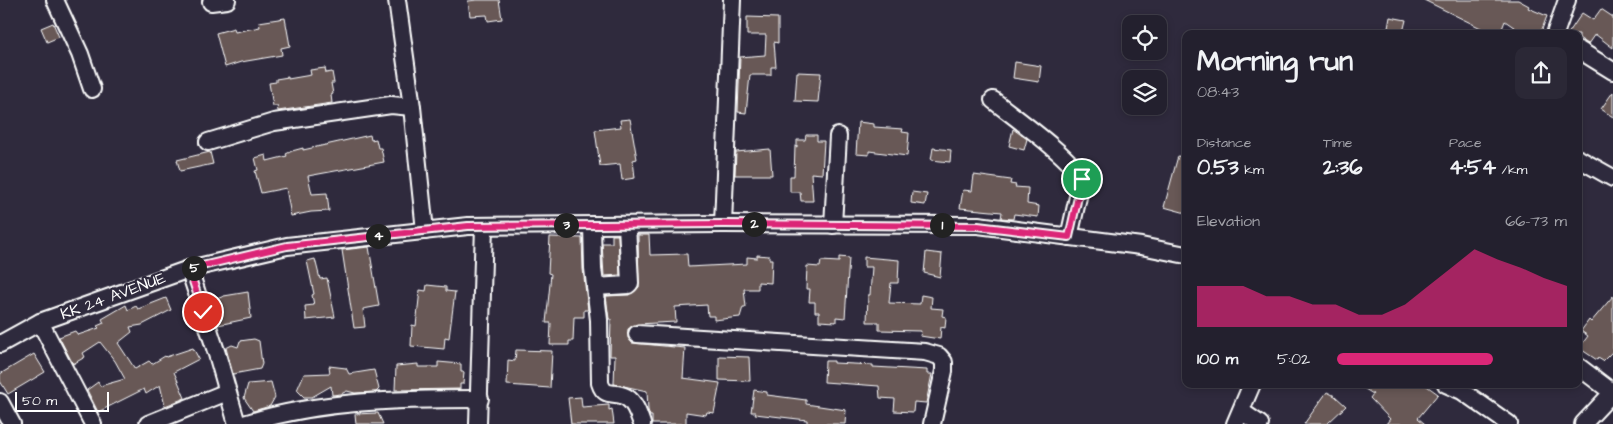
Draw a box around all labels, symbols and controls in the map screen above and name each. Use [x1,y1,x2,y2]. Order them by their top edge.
map controls [1122,15,1167,115]
button: locate [1122,15,1167,60]
text: Morning run [1197,42,1353,81]
button: share [1515,47,1567,99]
button: layers [1122,70,1167,115]
text: 08:43 [1197,81,1239,103]
text: Distance [1197,133,1251,153]
text: Time [1323,133,1352,153]
text: Pace [1449,133,1481,153]
text: 0.53 [1197,153,1239,182]
text: 2:36 [1323,153,1362,182]
text: 4:54 [1449,153,1496,182]
pin [1061,158,1103,200]
text: km [1239,160,1264,180]
text: /km [1496,160,1527,180]
icon: arrive [1068,165,1096,193]
text: Elevation [1197,210,1260,232]
text: 66–73 m [1505,210,1567,232]
pin: 3 [554,212,578,238]
pin: 2 [742,212,766,236]
pin: 1 [930,212,954,238]
text: 2 [750,214,759,234]
text: 3 [563,215,570,235]
text: 1 [942,215,943,235]
pin: 4 [366,224,390,248]
text: 4 [374,226,383,246]
pin: 5 [182,256,206,280]
text: 5 [190,258,199,278]
street label: KK 24 AVENUE [57,267,169,325]
pin [182,291,224,333]
icon: check [189,298,217,326]
text: 100 m [1197,348,1238,370]
text: 5:02 [1277,348,1310,370]
scale bar [15,389,109,412]
text: 50 m [22,391,57,411]

